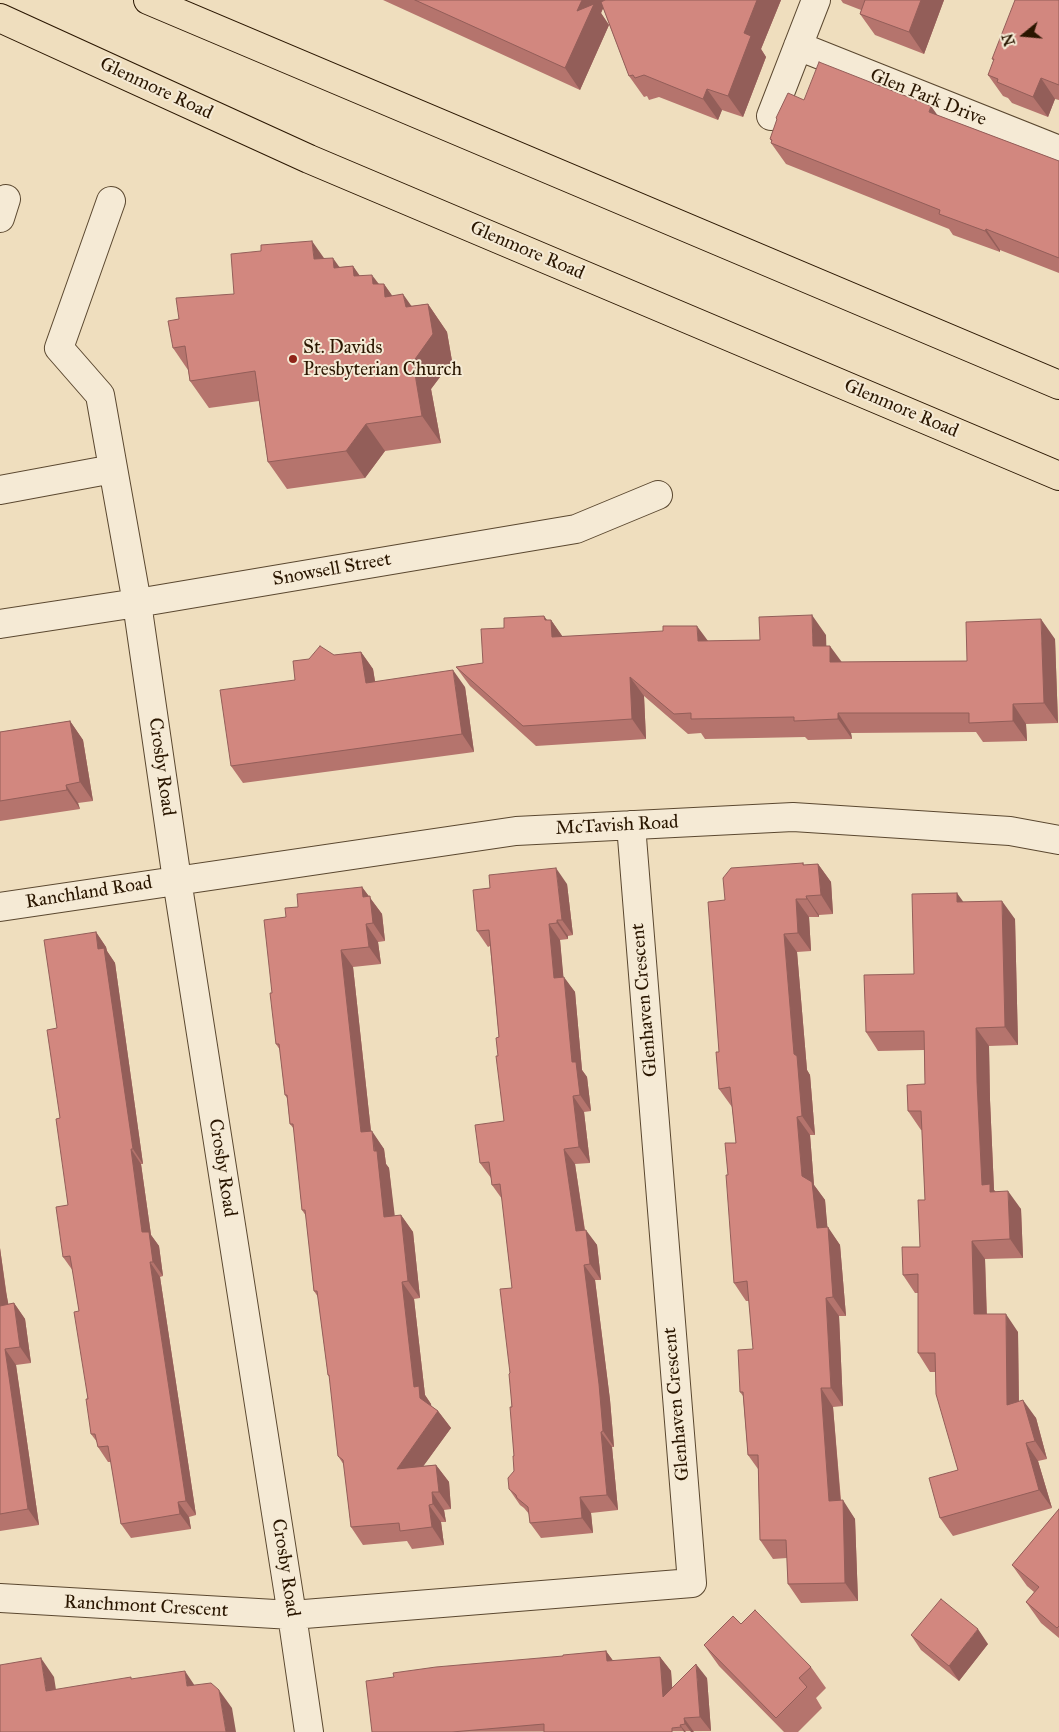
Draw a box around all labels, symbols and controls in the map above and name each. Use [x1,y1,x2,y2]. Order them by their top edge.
north arrow [999,10,1049,60]
text: N [999,31,1019,48]
street label: Glenmore Road [96,53,216,125]
street label: Glen Park Drive [866,64,990,132]
street label: Glenmore Road [466,217,588,285]
place label: St. Davids Presbyterian Church [303,337,462,381]
marker: St. Davids Presbyterian Church [287,353,299,365]
street label: Glenmore Road [840,375,962,443]
street label: Snowsell Street [271,548,393,592]
street label: Crosby Road [143,716,179,818]
street label: McTavish Road [555,811,679,841]
street label: Ranchland Road [24,872,154,914]
street label: Glenhaven Crescent [627,922,663,1078]
street label: Crosby Road [203,1117,241,1219]
street label: Glenhaven Crescent [659,1326,695,1482]
street label: Crosby Road [266,1517,304,1619]
street label: Ranchmont Crescent [63,1591,229,1623]

